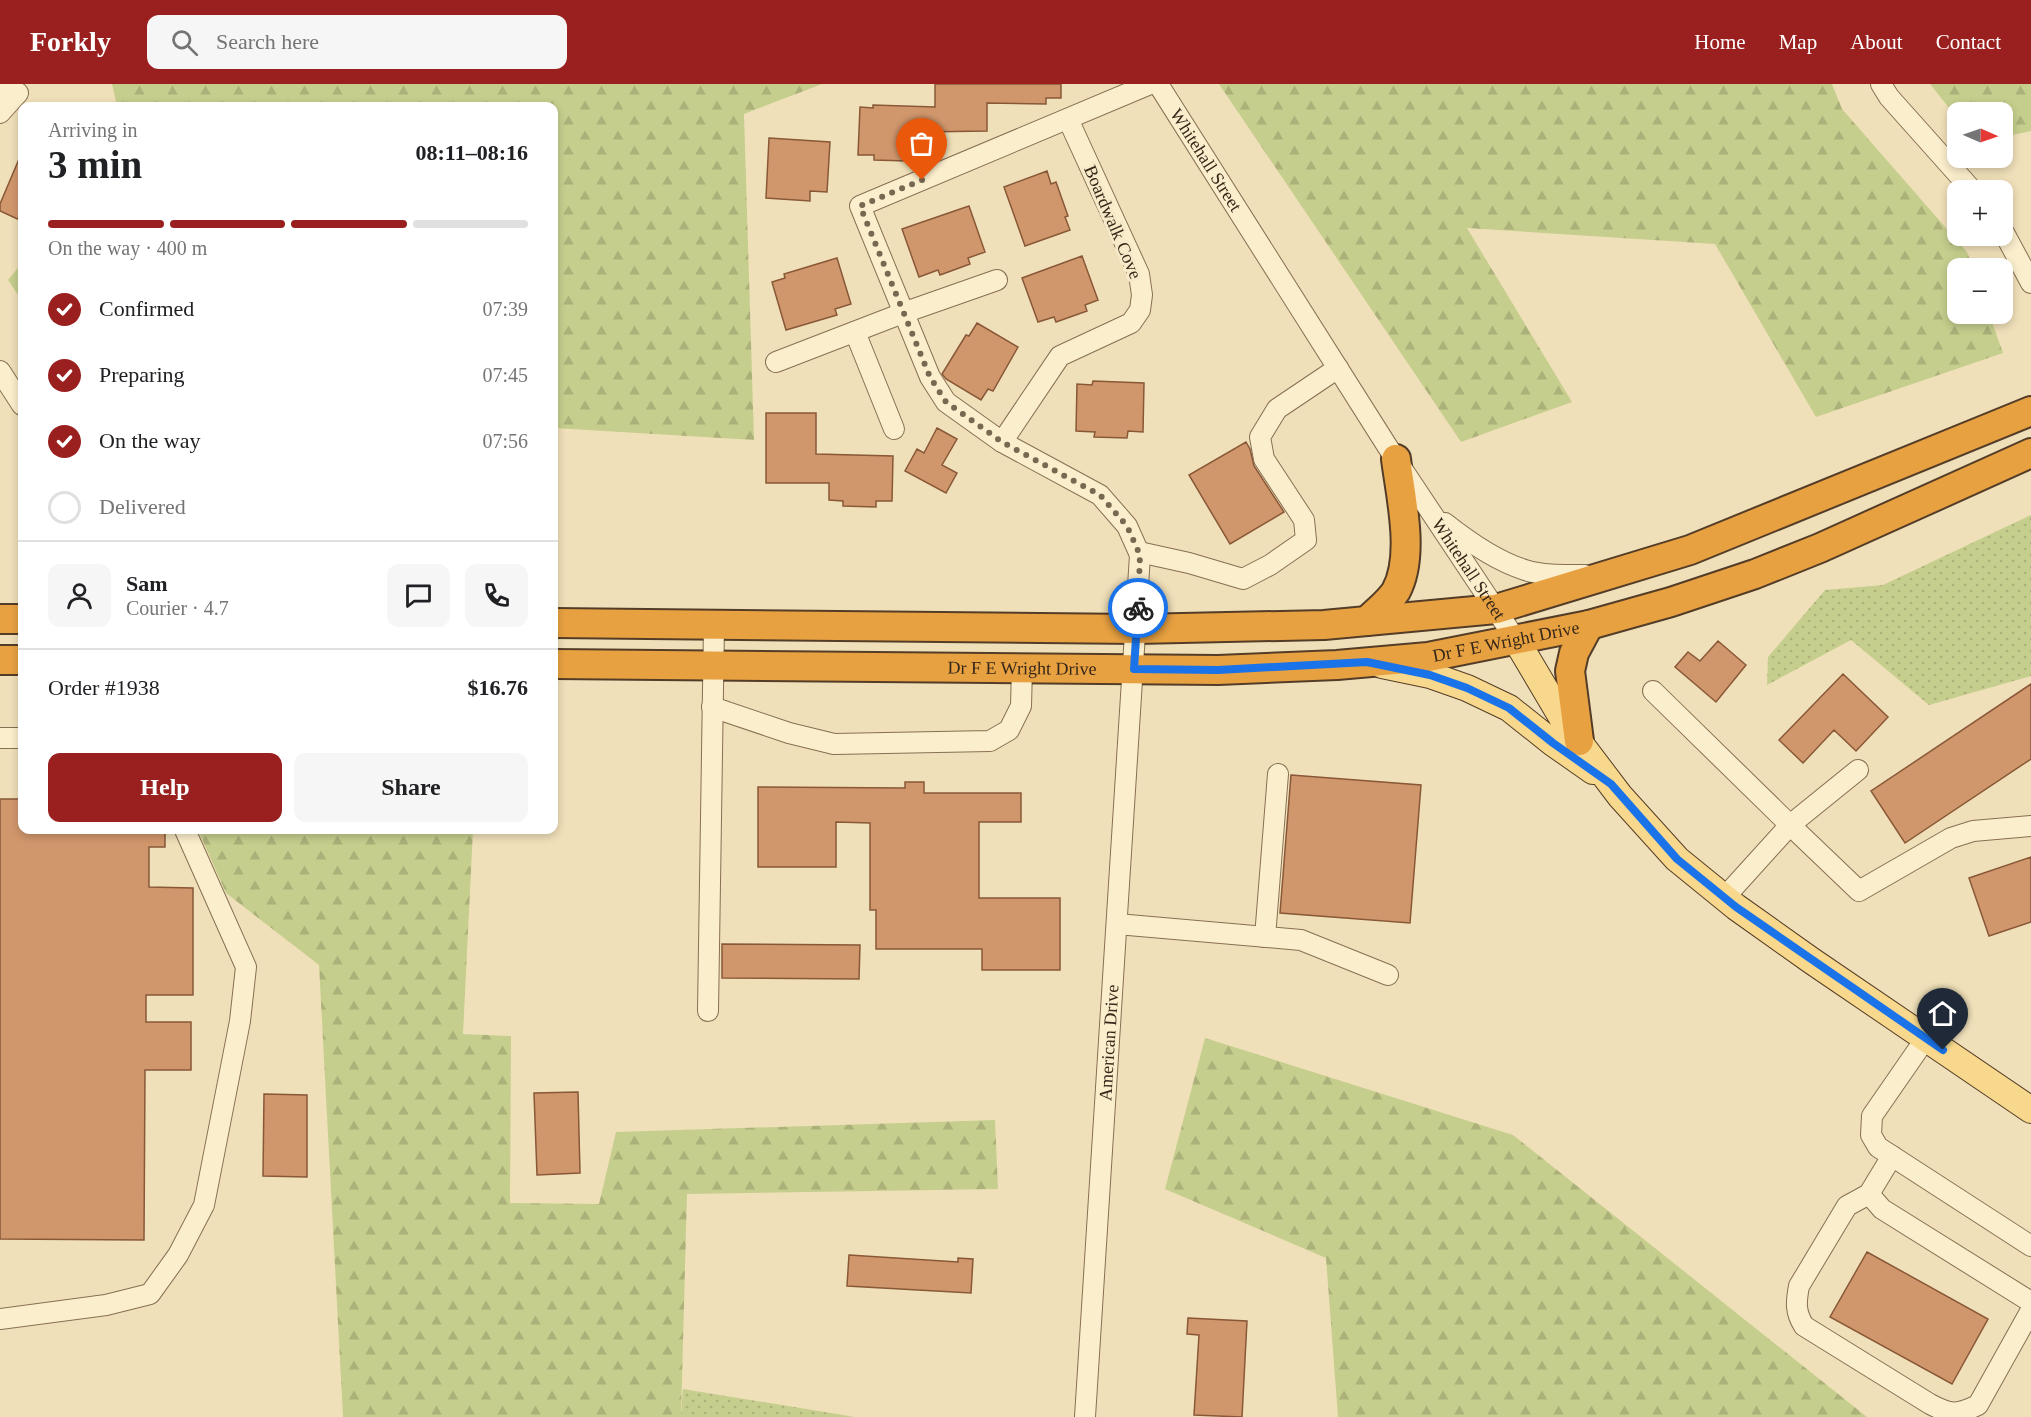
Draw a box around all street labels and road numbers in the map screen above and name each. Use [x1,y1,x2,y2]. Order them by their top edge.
street label: Whitehall Street [1166,105,1246,215]
street label: Boardwalk Cove [1080,162,1146,282]
street label: Whitehall Street [1428,514,1510,623]
street label: Dr F E Wright Drive [1431,617,1581,666]
street label: Dr F E Wright Drive [947,658,1097,679]
street label: American Drive [1095,984,1123,1102]

